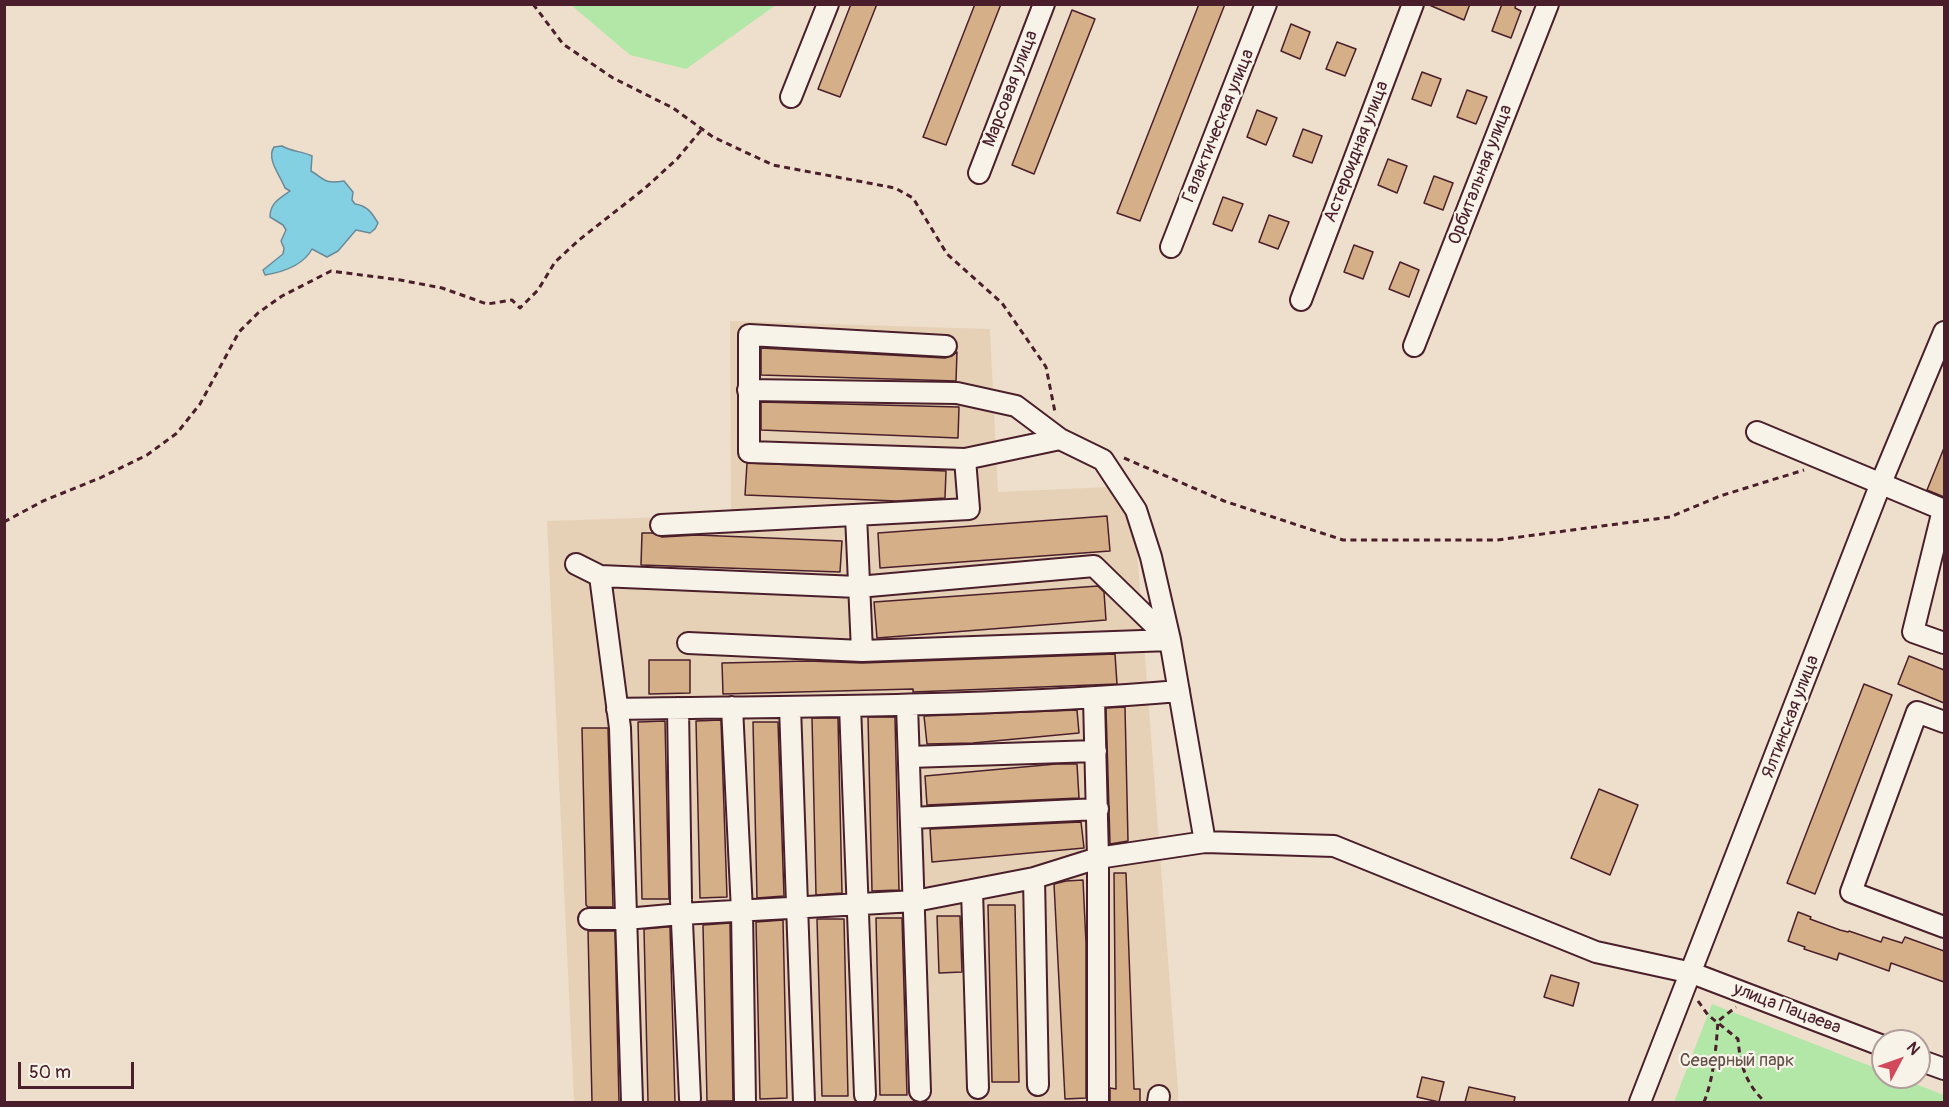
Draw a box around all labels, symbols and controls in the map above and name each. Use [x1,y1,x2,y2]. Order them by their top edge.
street label: Марсовая улица [979,28,1043,150]
street label: Галактическая улица [1178,46,1260,206]
street label: Астероидная улица [1320,78,1394,226]
street label: Орбитальная улица [1444,102,1518,248]
street label: Ялтинская улица [1758,652,1824,782]
street label: улица Пацаева [1730,979,1844,1039]
north arrow [1871,1029,1931,1089]
text: N [1902,1038,1924,1059]
scale bar [21,1050,136,1088]
park label: Северный парк [1680,1050,1794,1072]
text: 50 m [29,1061,71,1084]

